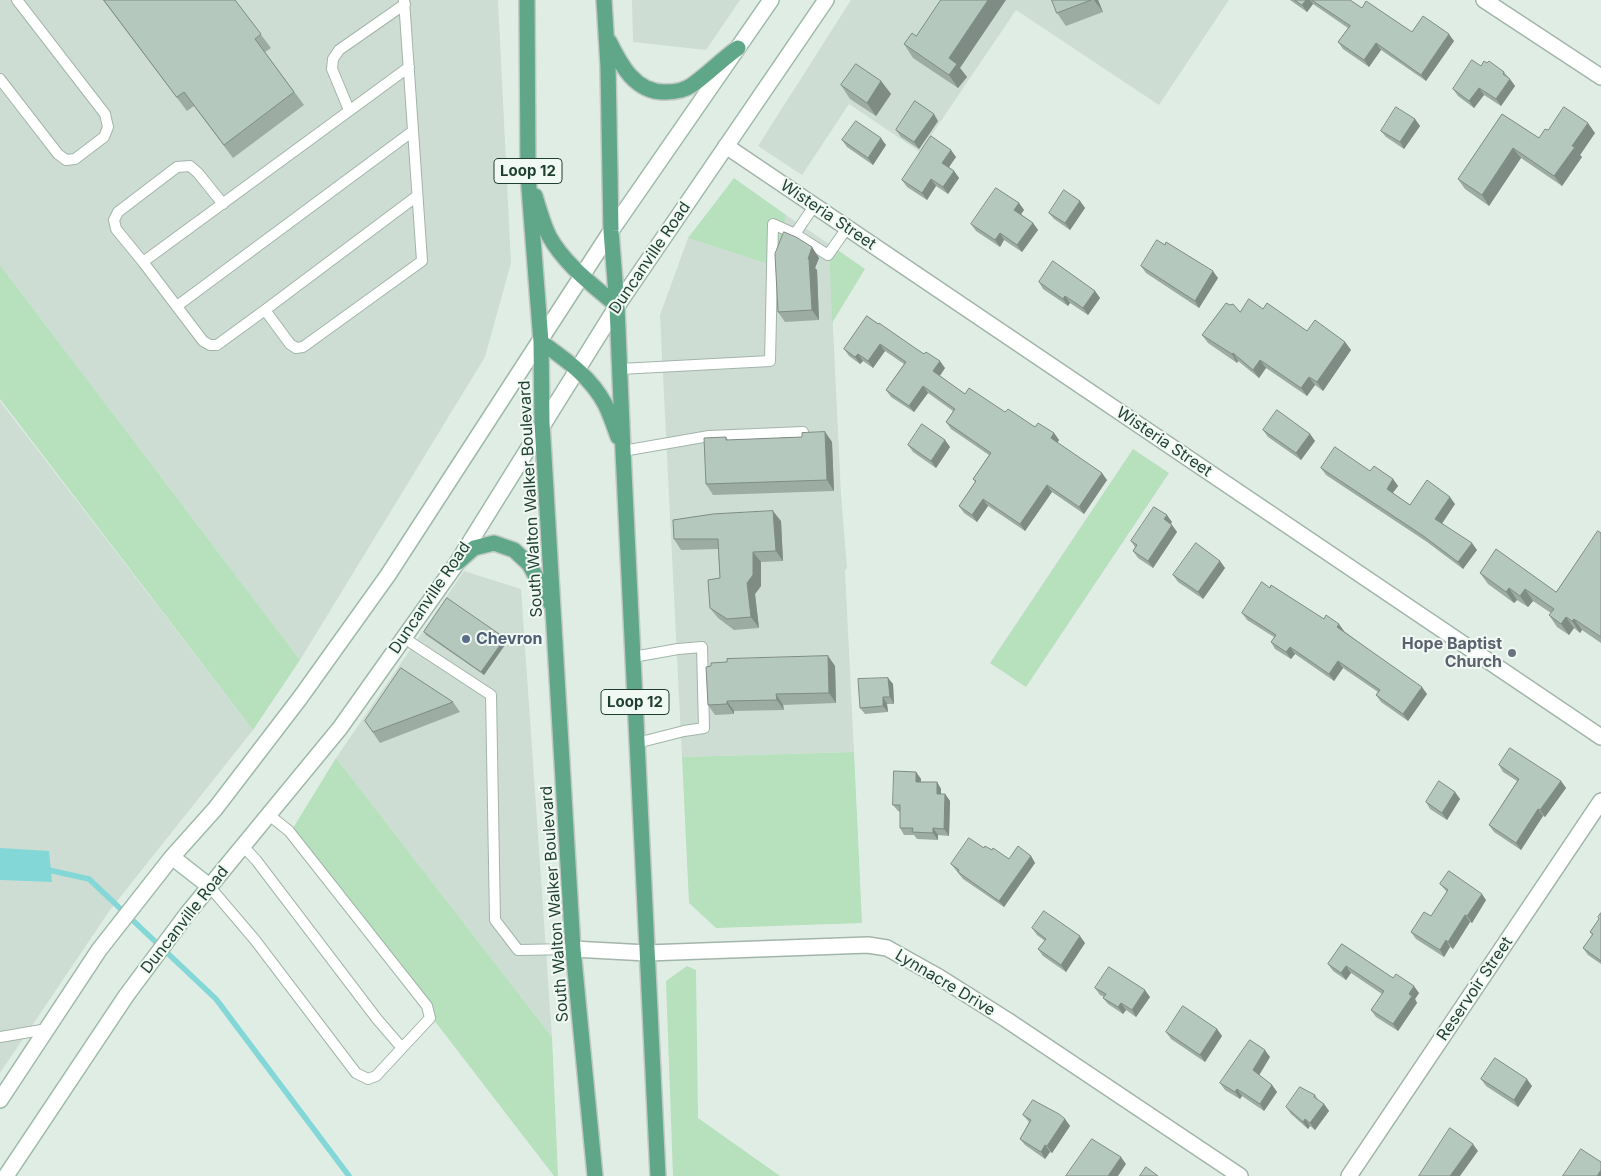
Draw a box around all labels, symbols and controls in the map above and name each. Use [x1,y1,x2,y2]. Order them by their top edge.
road number: Loop 12 [494,158,562,184]
street label: Wisteria Street [777,176,879,254]
street label: Duncanville Road [605,198,695,318]
street label: South Walton Walker Boulevard [515,380,547,618]
street label: Wisteria Street [1113,403,1215,481]
street label: Duncanville Road [385,538,475,658]
place label: Chevron [476,629,543,649]
marker: Chevron [460,633,472,645]
place label: Hope Baptist Church [1402,634,1502,672]
marker: Hope Baptist Church [1506,647,1518,659]
road number: Loop 12 [601,690,669,714]
street label: South Walton Walker Boulevard [537,785,573,1023]
street label: Duncanville Road [137,862,233,978]
street label: Reservoir Street [1433,933,1517,1045]
street label: Lynnacre Drive [892,946,998,1020]

